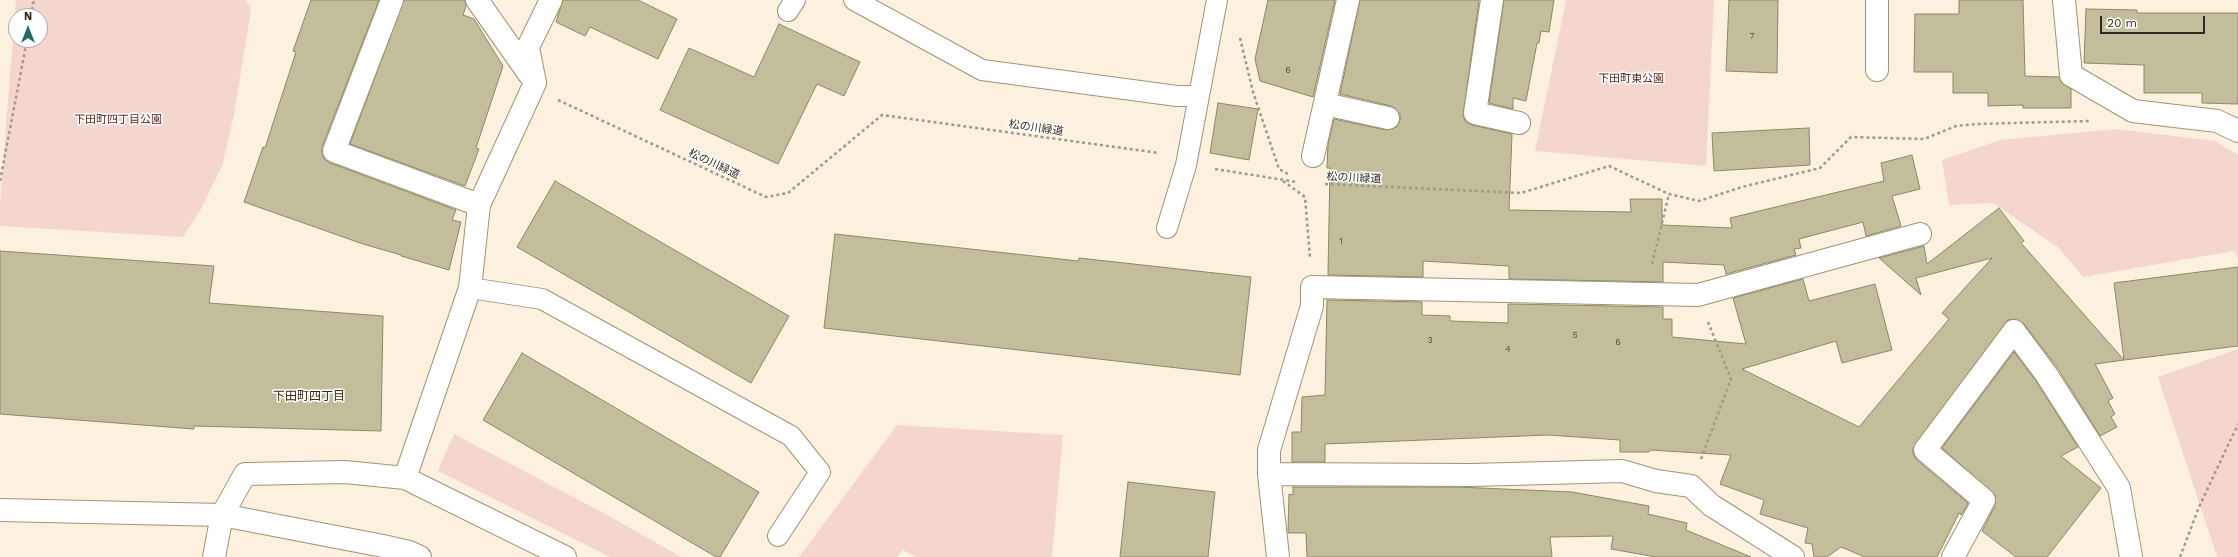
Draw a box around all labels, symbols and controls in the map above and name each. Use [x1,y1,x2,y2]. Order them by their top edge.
north arrow [8,8,48,48]
scale bar [2102,8,2207,34]
text: N [24,10,32,23]
text: 20 m [2107,16,2137,30]
house number: 7 [1749,31,1755,41]
house number: 6 [1285,65,1291,75]
park label: 下田町東公園 [1598,72,1664,86]
park label: 下田町四丁目公園 [74,113,162,127]
street label: 松の川緑道 [1008,118,1064,138]
street label: 松の川緑道 [686,146,742,182]
street label: 松の川緑道 [1326,170,1382,186]
house number: 1 [1339,236,1343,246]
house number: 5 [1572,330,1578,340]
house number: 3 [1427,335,1433,345]
house number: 6 [1615,337,1621,347]
house number: 4 [1505,344,1511,354]
district label: 下田町四丁目 [273,389,345,403]

